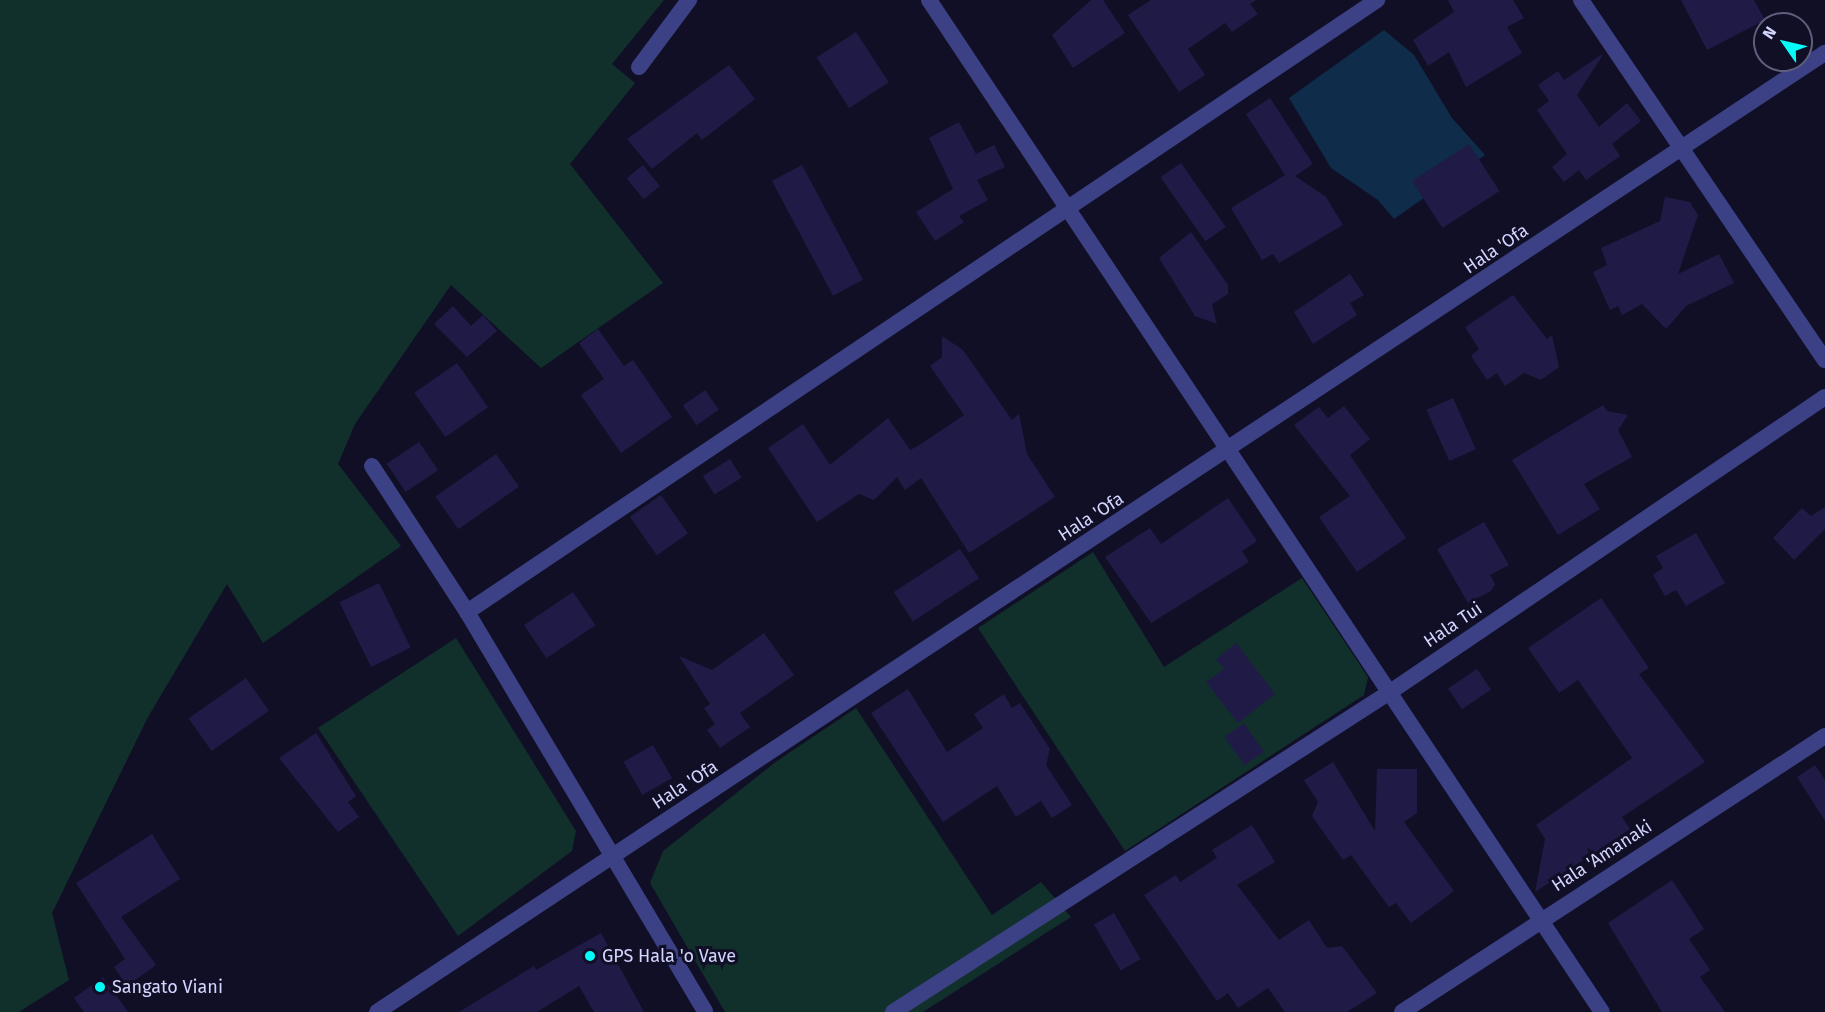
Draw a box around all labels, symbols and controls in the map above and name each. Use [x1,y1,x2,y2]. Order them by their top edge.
north arrow [1753,12,1813,72]
text: N [1758,23,1780,42]
street label: Hala 'Ofa [1460,220,1532,278]
street label: Hala 'Ofa [1054,488,1128,546]
street label: Hala Tui [1420,598,1486,652]
street label: Hala 'Ofa [648,756,722,814]
street label: Hala 'Amanaki [1548,816,1656,896]
place label: GPS Hala 'o Vave [602,945,736,967]
marker: GPS Hala 'o Vave [583,949,597,963]
place label: Sangato Viani [112,976,223,998]
marker: Sangato Viani [93,980,107,994]

